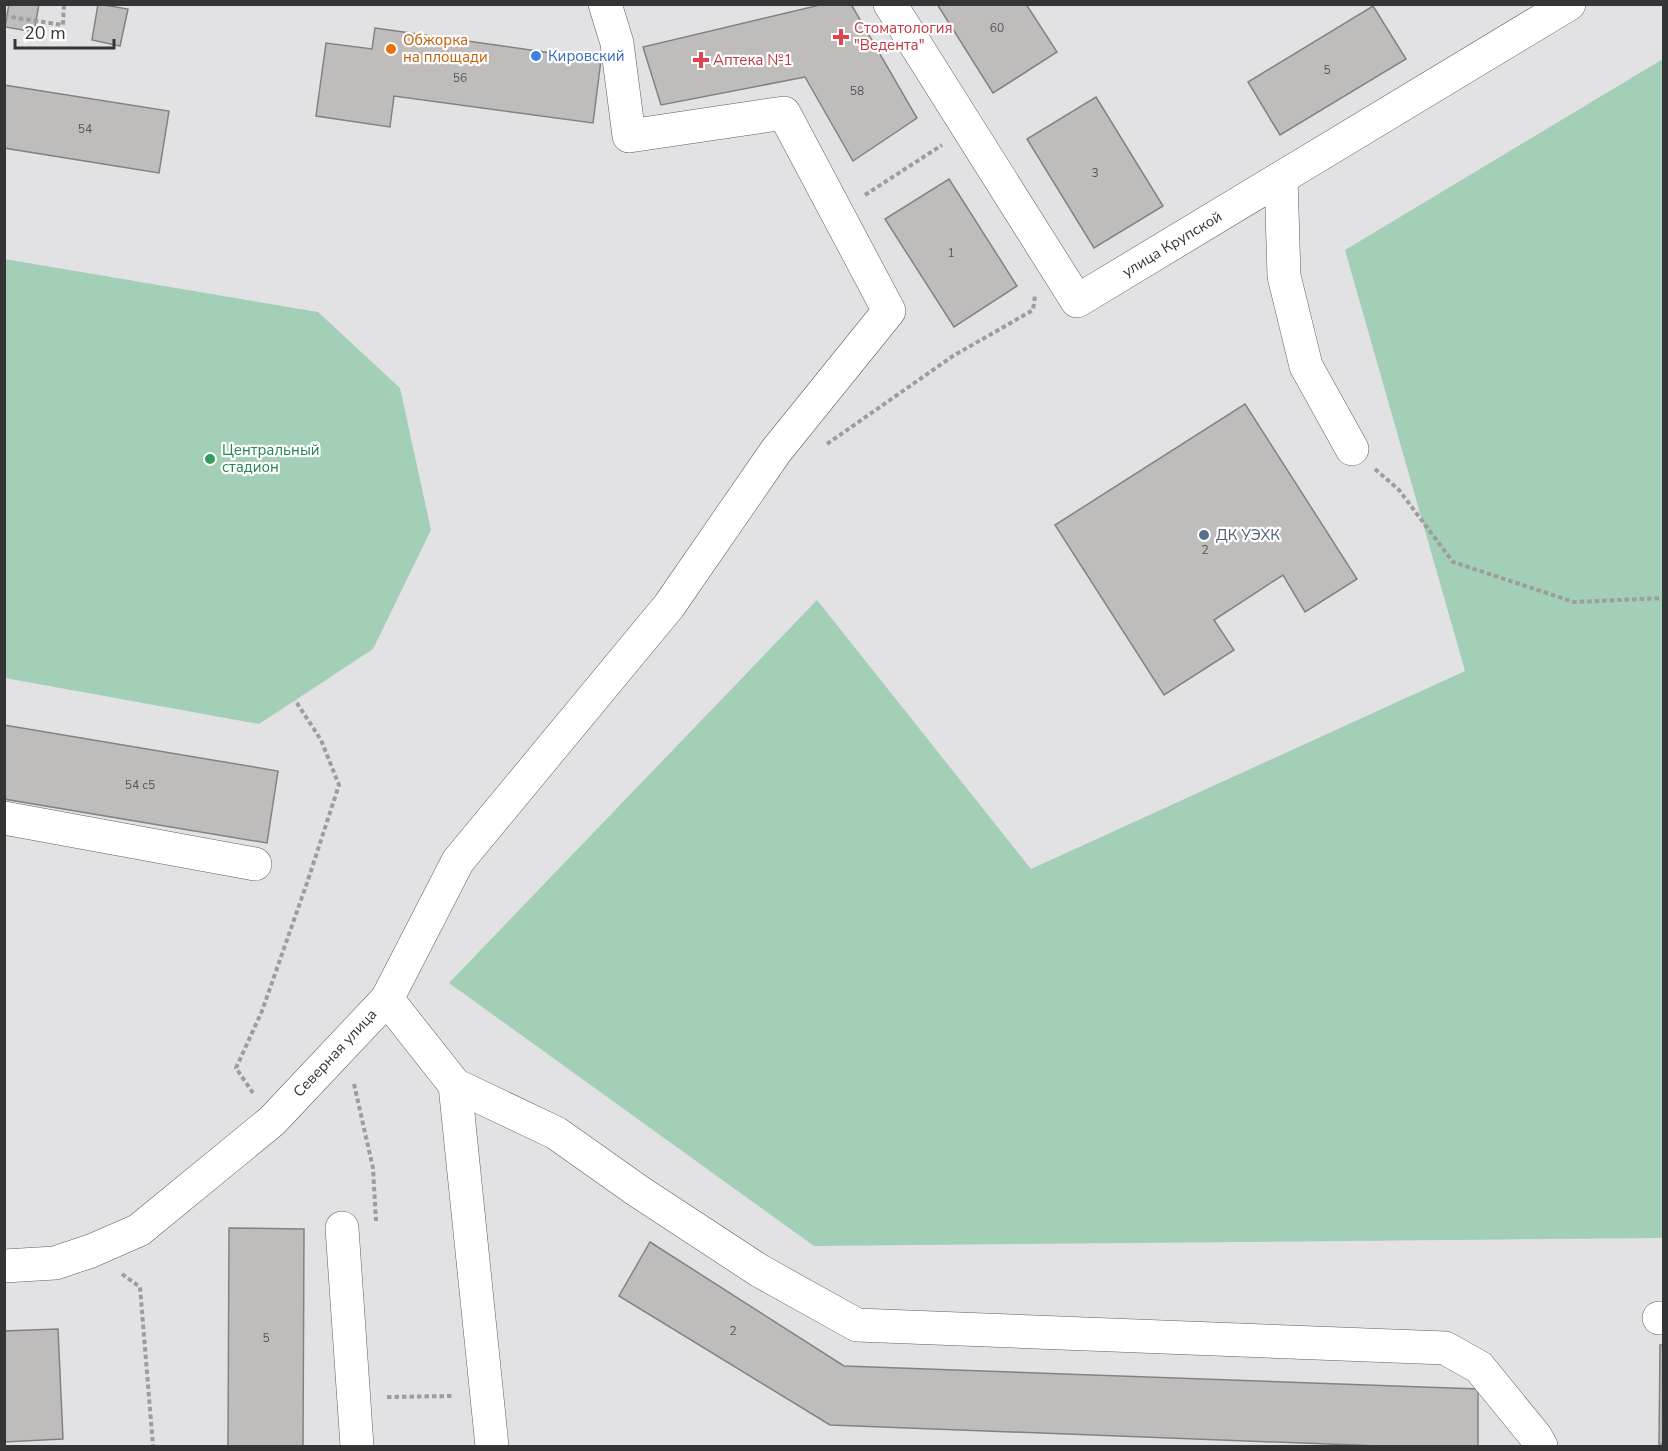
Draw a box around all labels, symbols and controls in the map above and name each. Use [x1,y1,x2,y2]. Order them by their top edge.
scale bar [15,12,114,50]
place label: Стоматология "Ведента" [854,18,953,55]
house number: 60 [990,20,1004,36]
text: 20 m [24,21,66,45]
marker: Стоматология "Ведента" [832,28,850,46]
place label: Обжорка на площади [403,30,488,67]
marker: Обжорка на площади [384,42,398,56]
place label: Кировский [548,46,624,66]
marker: Кировский [529,49,543,63]
place label: Аптека №1 [713,50,792,70]
marker: Аптека №1 [694,53,708,67]
house number: 5 [1323,62,1331,78]
house number: 56 [453,70,467,86]
house number: 58 [850,83,864,99]
house number: 54 [78,121,92,137]
house number: 3 [1091,165,1099,181]
street label: улица Крупской [1118,206,1226,282]
house number: 1 [947,245,955,261]
place label: Центральный стадион [222,440,320,477]
marker: Центральный стадион [203,452,217,466]
place label: ДК УЭХК [1216,525,1280,545]
marker: ДК УЭХК [1197,528,1211,542]
house number: 2 [1201,542,1209,558]
house number: 54 с5 [125,777,155,793]
street label: Северная улица [289,1004,381,1102]
house number: 2 [729,1323,737,1339]
house number: 5 [262,1330,270,1346]

